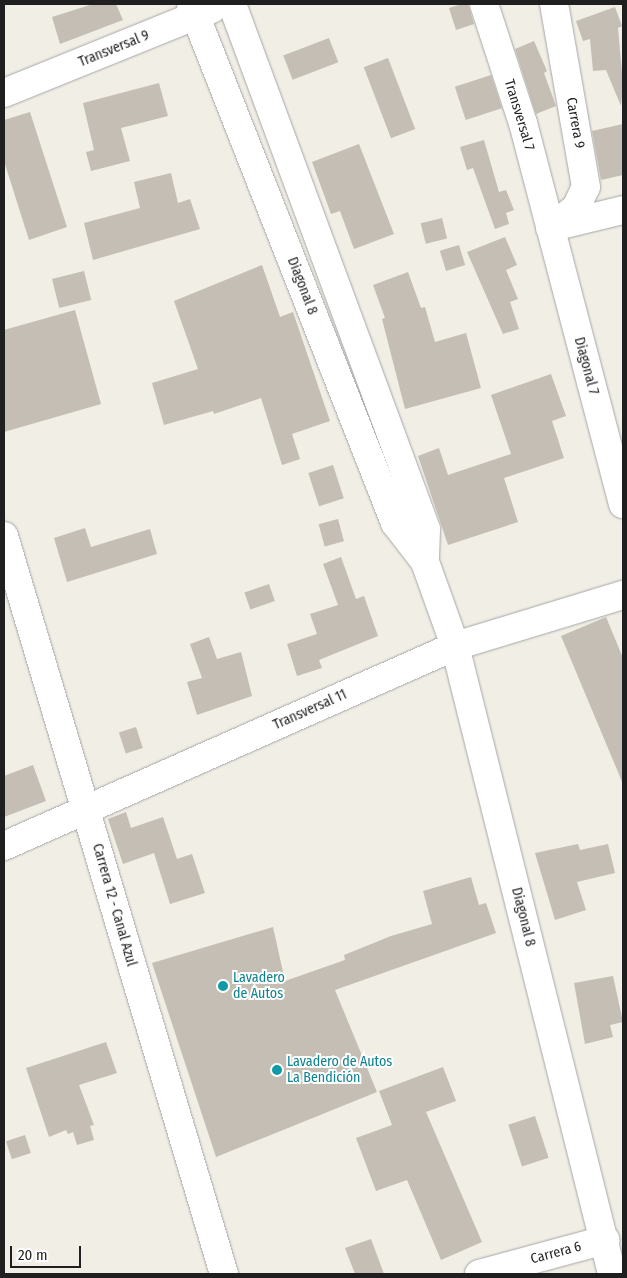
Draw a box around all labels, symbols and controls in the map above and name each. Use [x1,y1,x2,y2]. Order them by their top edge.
street label: Transversal 9 [76,27,152,71]
street label: Transversal 7 [500,77,538,153]
street label: Carrera 9 [562,96,588,150]
street label: Diagonal 8 [283,255,321,317]
street label: Diagonal 7 [570,335,602,397]
street label: Transversal 11 [271,686,349,734]
street label: Carrera 12 - Canal Azul [88,842,140,968]
street label: Diagonal 8 [508,886,538,948]
place label: Lavadero de Autos [233,970,285,1002]
marker: Lavadero de Autos [217,980,229,992]
place label: Lavadero de Autos La Bendición [287,1054,392,1086]
marker: Lavadero de Autos La Bendición [271,1064,283,1076]
scale bar [12,1236,84,1268]
street label: Carrera 6 [529,1238,583,1268]
text: 20 m [18,1246,48,1264]

